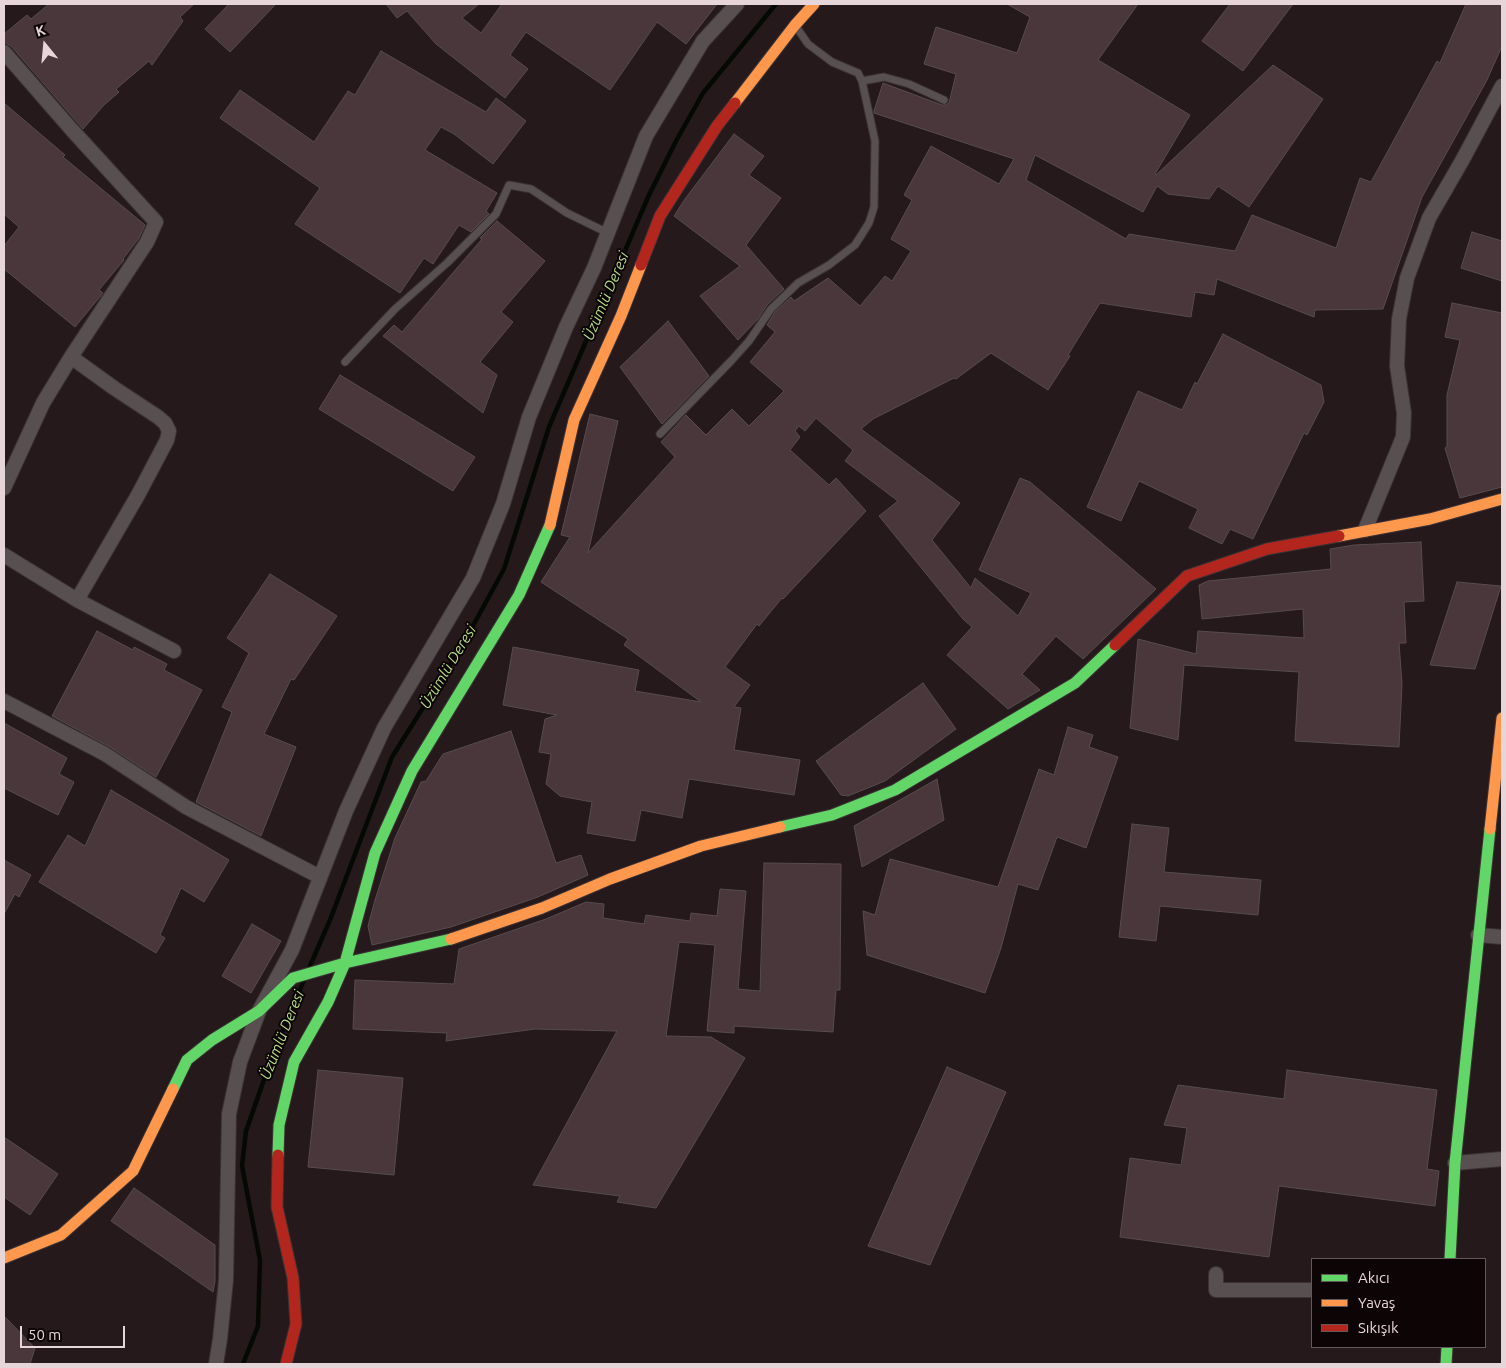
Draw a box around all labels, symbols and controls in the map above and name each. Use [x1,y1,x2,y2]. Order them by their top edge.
north arrow [20,20,70,70]
text: K [34,22,47,40]
water label: Üzümlü Deresi [579,249,633,343]
water label: Üzümlü Deresi [416,622,480,712]
water label: Üzümlü Deresi [256,988,308,1082]
legend [1311,1258,1486,1348]
text: Akıcı [1358,1269,1390,1286]
text: Yavaş [1358,1294,1395,1311]
scale bar [22,1316,128,1348]
text: Sıkışık [1358,1319,1398,1336]
text: 50 m [28,1326,61,1343]

